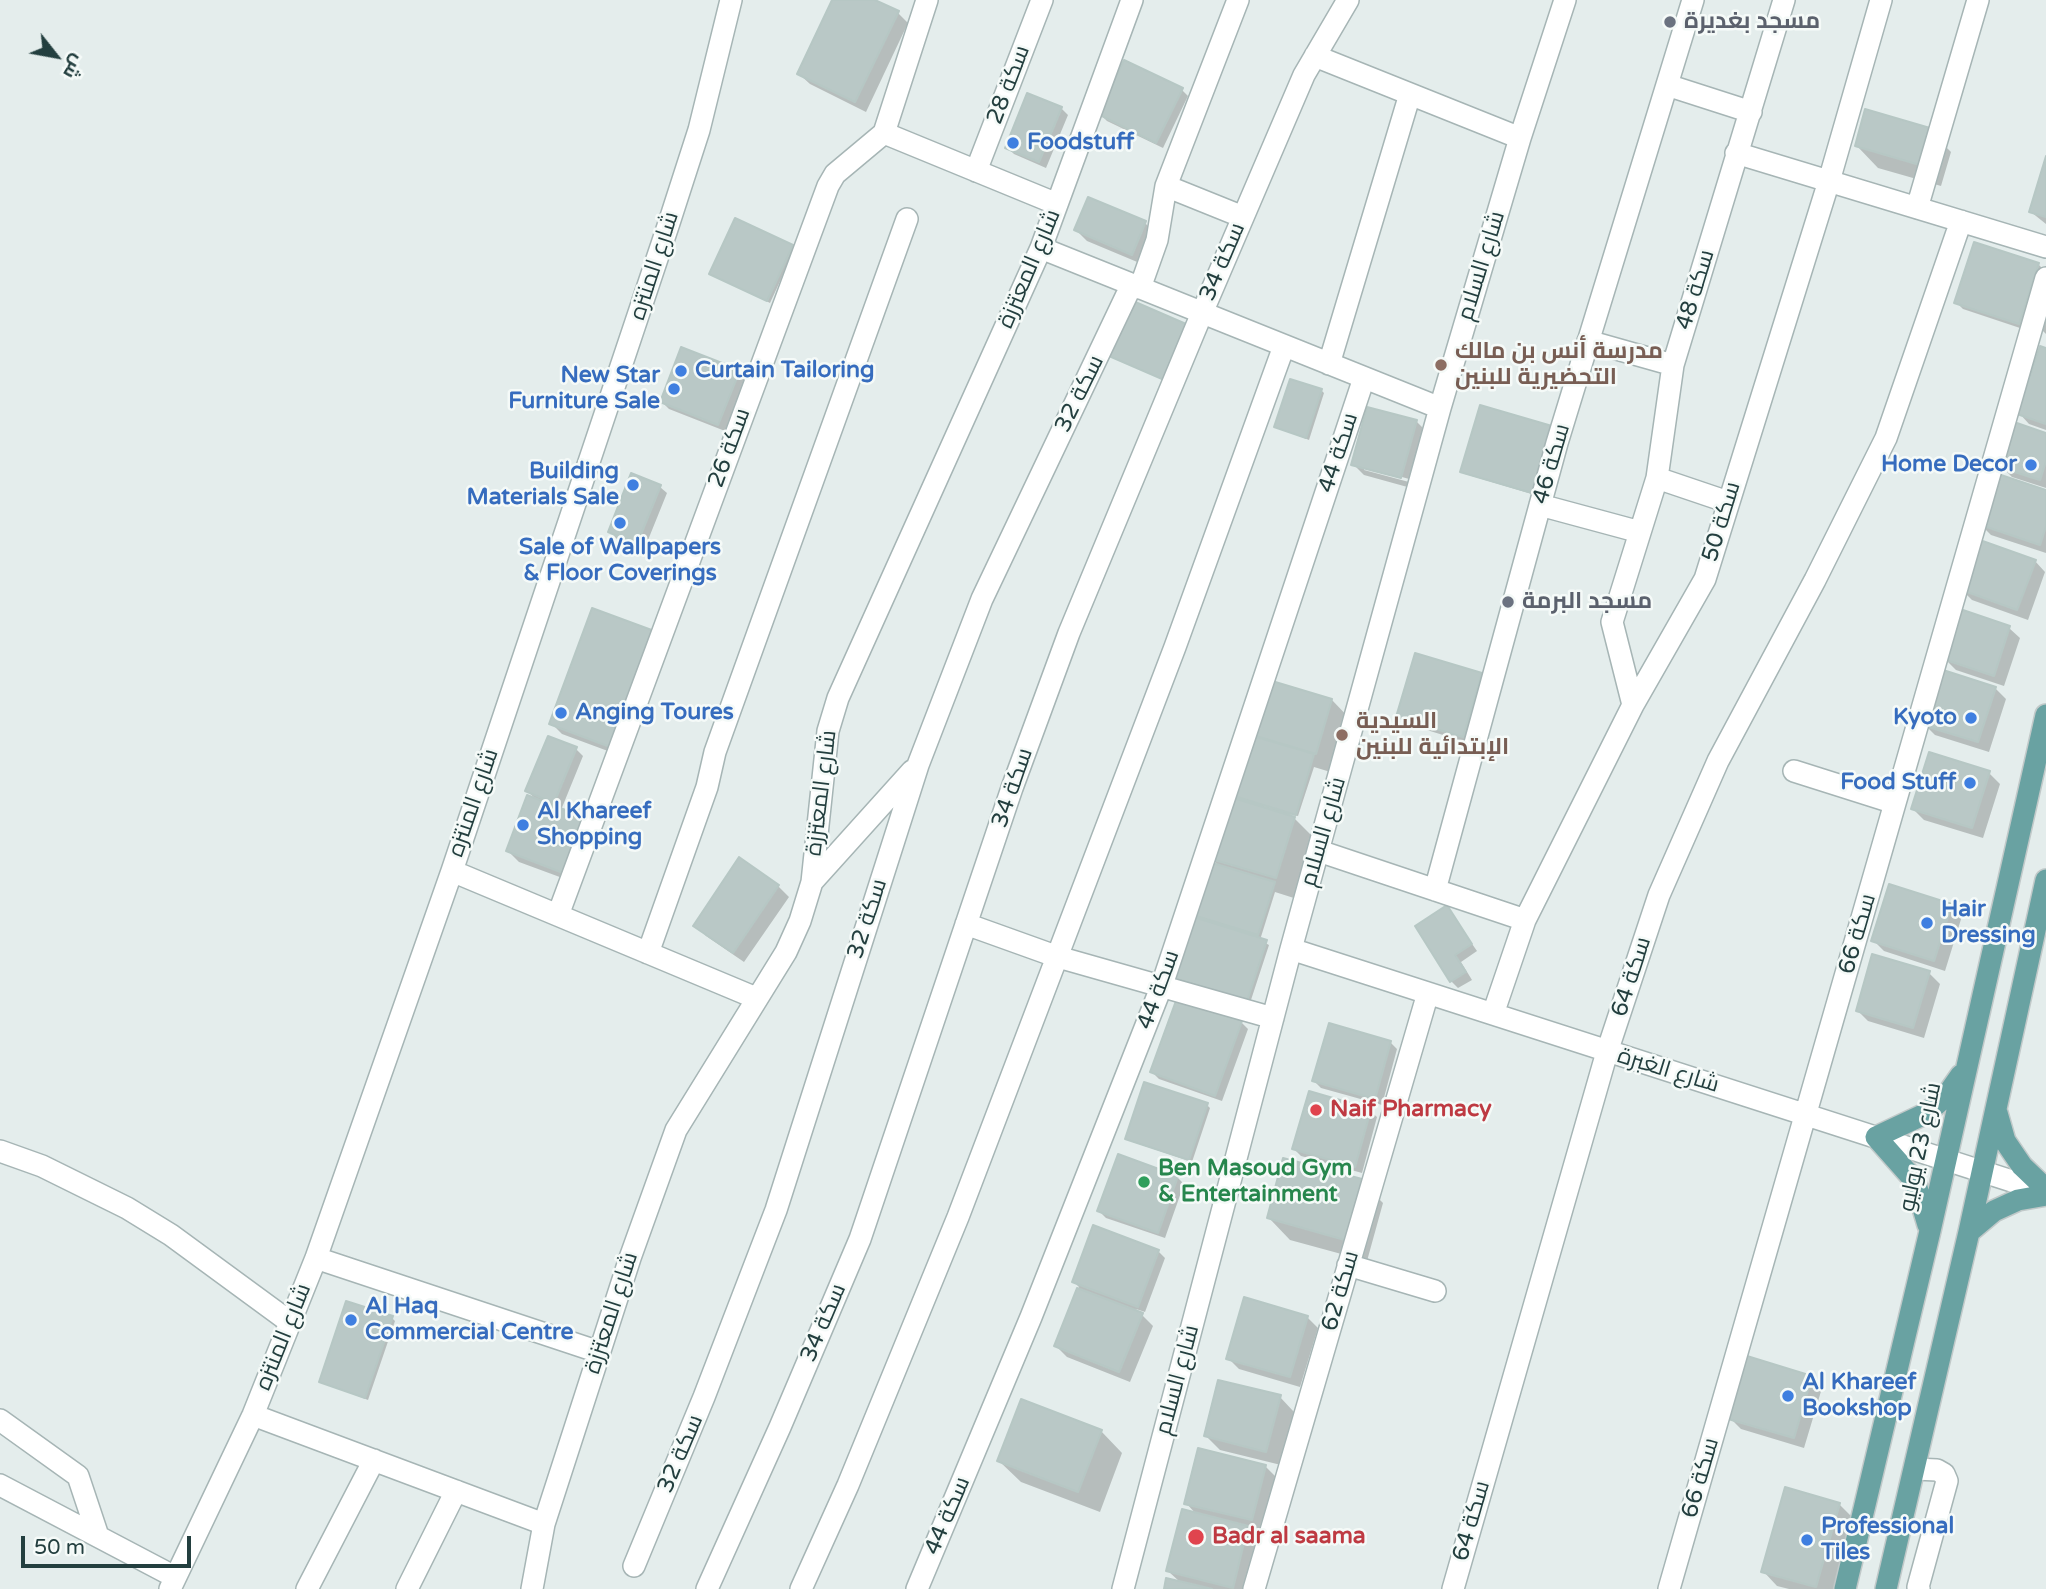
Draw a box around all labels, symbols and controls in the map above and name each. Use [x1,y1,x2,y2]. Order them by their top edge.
place label: مسجد بغديرة [1684,8,1820,36]
marker: مسجد بغديرة [1662,14,1678,30]
north arrow [21,21,91,91]
street label: سكة 28 [981,42,1037,128]
text: ش [58,51,90,83]
place label: Foodstuff [1027,129,1134,157]
marker: Foodstuff [1005,135,1021,151]
street label: شارع المعتززة [993,205,1067,333]
street label: شارع المنتزه [625,208,685,324]
street label: شارع السلام [1452,208,1512,324]
street label: سكة 34 [1194,219,1252,305]
street label: سكة 48 [1671,247,1721,333]
place label: مدرسة أنس بن مالك التحضيرية للبنين [1455,338,1663,392]
street label: سكة 32 [1050,351,1110,437]
place label: Curtain Tailoring [695,357,875,385]
marker: مدرسة أنس بن مالك التحضيرية للبنين [1433,357,1449,373]
place label: New Star Furniture Sale [508,362,660,416]
marker: Curtain Tailoring [673,363,689,379]
marker: New Star Furniture Sale [666,381,682,397]
street label: سكة 26 [703,405,757,491]
street label: سكة 44 [1313,410,1365,496]
street label: سكة 46 [1527,421,1577,507]
place label: Home Decor [1881,451,2017,479]
marker: Home Decor [2023,457,2039,473]
place label: Building Materials Sale [466,458,619,512]
marker: Building Materials Sale [625,477,641,493]
street label: سكة 50 [1697,479,1747,565]
marker: Sale of Wallpapers & Floor Coverings [612,515,628,531]
place label: Sale of Wallpapers & Floor Coverings [519,534,721,588]
place label: مسجد البرمة [1522,588,1652,616]
marker: مسجد البرمة [1500,594,1516,610]
place label: Anging Toures [575,699,734,727]
place label: Kyoto [1893,704,1957,732]
marker: Anging Toures [553,705,569,721]
place label: السيدية الإبتدائية للبنين [1356,708,1509,762]
marker: Kyoto [1963,710,1979,726]
marker: السيدية الإبتدائية للبنين [1334,727,1350,743]
street label: شارع المعتززة [801,729,843,857]
street label: شارع المنتزه [443,745,505,861]
street label: سكة 34 [987,745,1039,831]
place label: Food Stuff [1840,769,1956,797]
street label: شارع السلام [1295,774,1353,890]
marker: Food Stuff [1962,775,1978,791]
place label: Al Khareef Shopping [537,798,651,852]
marker: Al Khareef Shopping [515,817,531,833]
street label: سكة 32 [842,876,894,962]
street label: سكة 66 [1833,891,1883,977]
place label: Hair Dressing [1941,896,2036,950]
marker: Hair Dressing [1919,915,1935,931]
street label: سكة 64 [1606,934,1658,1020]
street label: سكة 44 [1132,947,1186,1033]
street label: شارع الغبرة [1614,1042,1722,1100]
street label: شارع 23 يوليو [1894,1080,1948,1214]
place label: Naif Pharmacy [1330,1096,1492,1124]
marker: Naif Pharmacy [1308,1102,1324,1118]
place label: Ben Masoud Gym & Entertainment [1158,1155,1352,1209]
marker: Ben Masoud Gym & Entertainment [1136,1174,1152,1190]
street label: سكة 62 [1316,1248,1366,1334]
street label: شارع المعتززة [579,1249,645,1377]
street label: شارع المنتزه [250,1280,318,1394]
street label: سكة 34 [795,1280,853,1366]
place label: Al Haq Commercial Centre [365,1293,574,1347]
marker: Al Haq Commercial Centre [343,1312,359,1328]
street label: شارع السلام [1150,1322,1206,1438]
place label: Al Khareef Bookshop [1802,1369,1916,1423]
marker: Al Khareef Bookshop [1780,1388,1796,1404]
street label: سكة 32 [652,1411,710,1497]
street label: سكة 66 [1676,1435,1726,1521]
street label: سكة 44 [919,1473,977,1559]
street label: سكة 64 [1447,1478,1497,1564]
place label: Professional Tiles [1821,1513,1954,1567]
scale bar [24,1522,194,1566]
place label: Badr al saama [1212,1523,1366,1551]
marker: Badr al saama [1186,1527,1206,1547]
marker: Professional Tiles [1799,1532,1815,1548]
text: 50 m [34,1535,85,1560]

